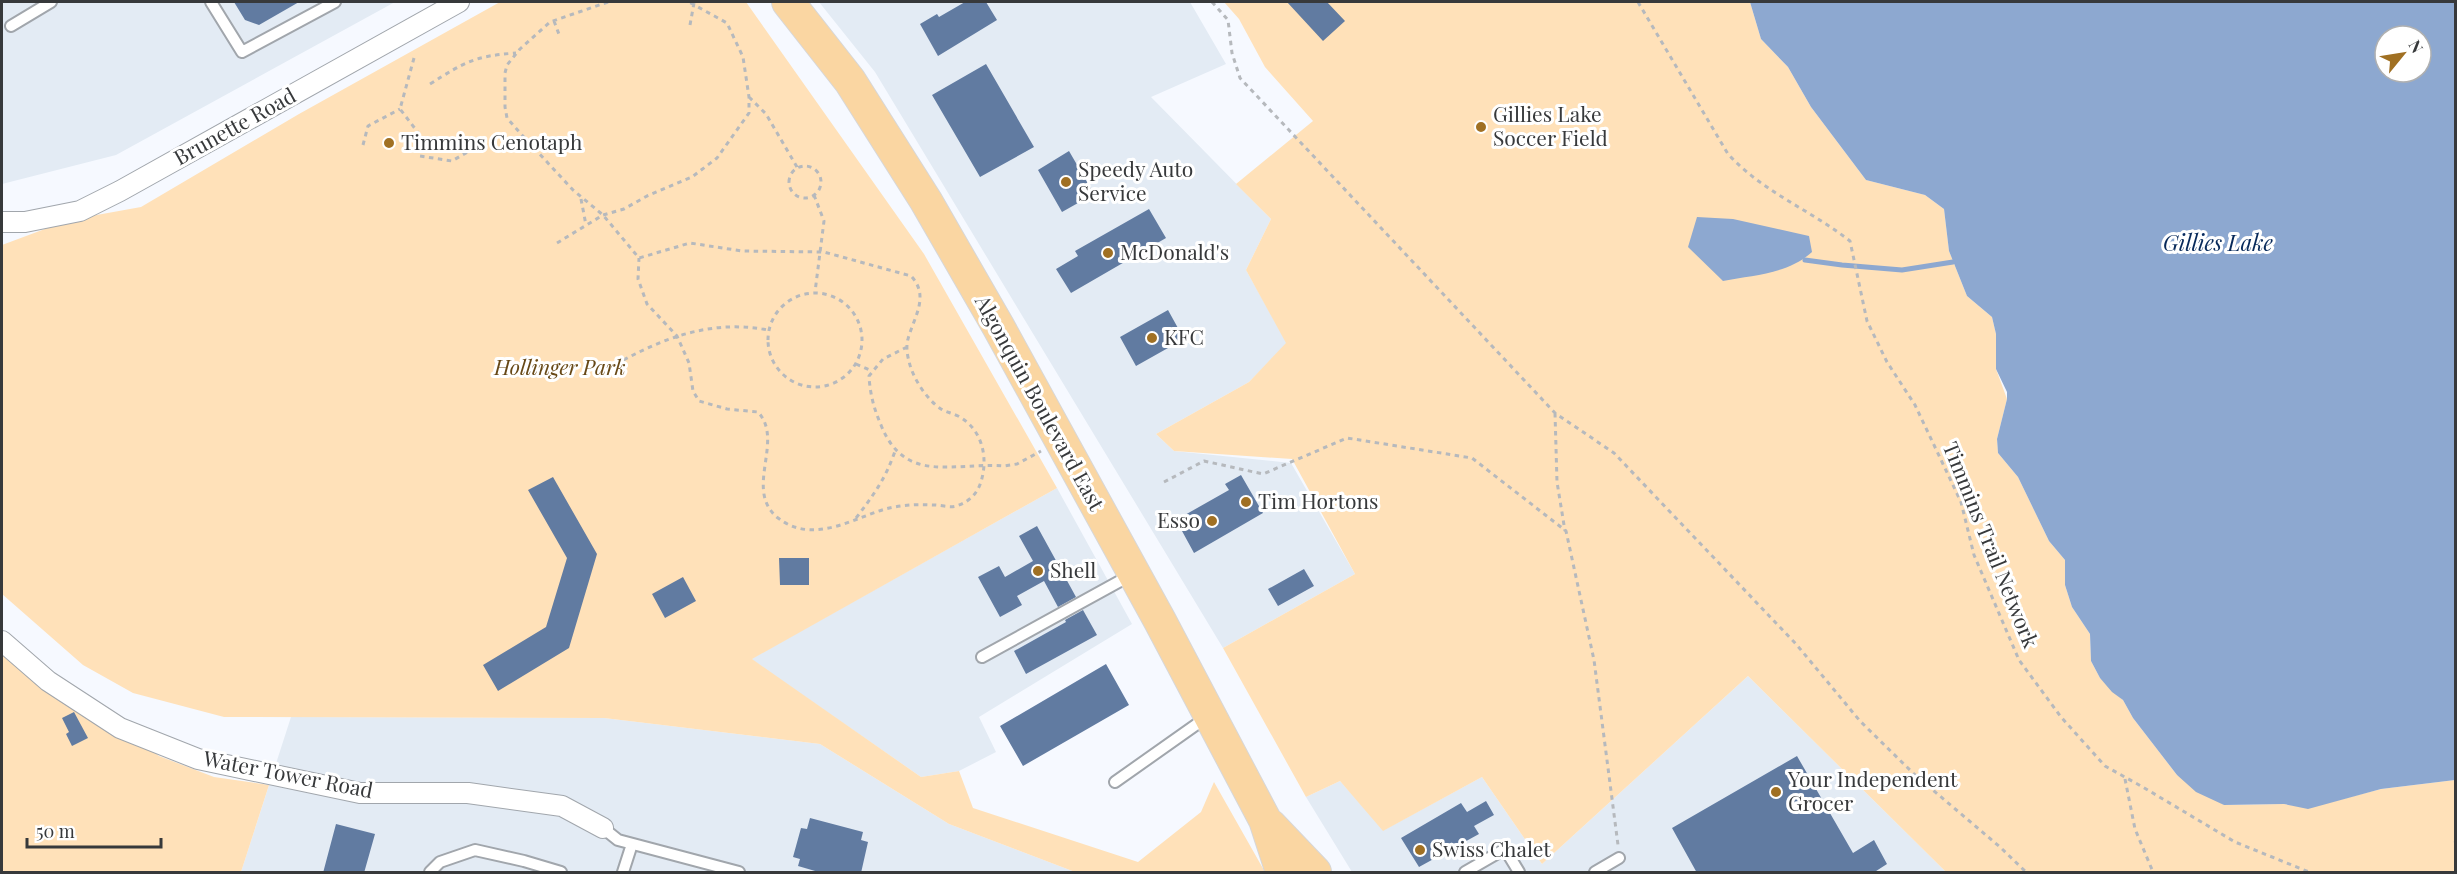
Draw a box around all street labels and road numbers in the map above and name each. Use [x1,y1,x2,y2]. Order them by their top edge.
street label: Brunette Road [168,80,300,170]
street label: Algonquin Boulevard East [969,288,1112,515]
street label: Timmins Trail Network [1938,437,2046,652]
street label: Water Tower Road [200,743,376,803]

